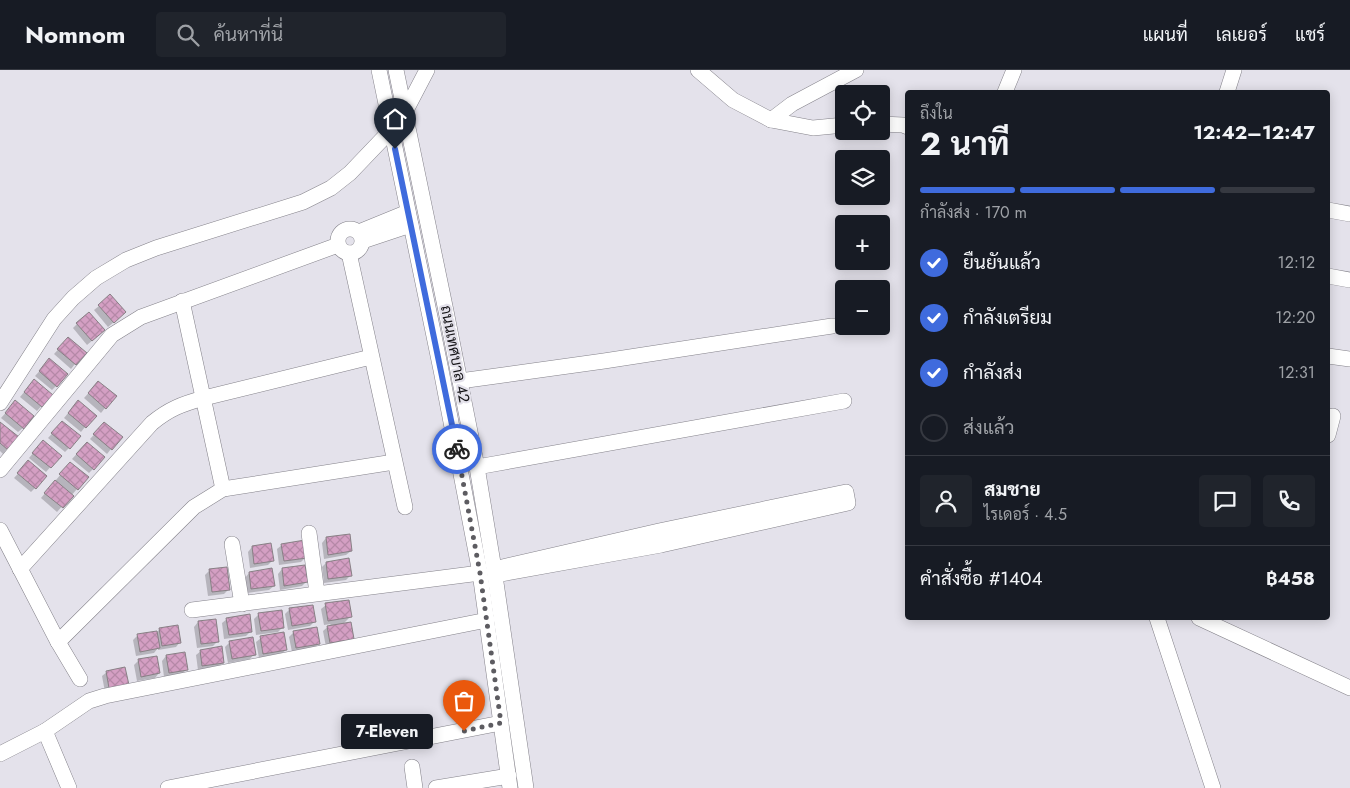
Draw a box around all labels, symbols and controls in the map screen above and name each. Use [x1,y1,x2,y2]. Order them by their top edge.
search box [156,12,506,57]
text: Nomnom [25,17,126,52]
icon: search [174,21,202,49]
text: ค้นหาที่นี่ [214,21,283,48]
text: แผนที่ [1143,22,1188,48]
text: เลเยอร์ [1216,22,1267,48]
text: แชร์ [1295,22,1325,48]
map controls [835,85,890,335]
button: locate [835,85,890,140]
pin [374,98,416,149]
text: ถึงใน [920,102,953,125]
icon: home [381,105,409,133]
text: 12:42–12:47 [1193,119,1315,146]
text: 2 นาที [920,121,1009,167]
button: layers [835,150,890,205]
text: กำลังส่ง · 170 m [920,201,1027,224]
button: + [835,215,890,270]
icon: check [920,249,948,277]
text: ยืนยันแล้ว [963,249,1041,276]
text: 12:12 [1278,251,1315,274]
button: − [835,280,890,335]
street label: ถนนเทศบาล 42 [435,303,475,405]
icon: check [920,304,948,332]
text: กำลังเตรียม [963,304,1052,331]
text: 12:20 [1275,306,1315,329]
icon: check [920,359,948,387]
text: กำลังส่ง [963,359,1022,386]
text: 12:31 [1278,361,1315,384]
text: ส่งแล้ว [963,414,1014,441]
courier [432,424,482,474]
icon: bike [443,435,471,463]
button: person [920,475,972,527]
button: chat [1199,475,1251,527]
button: phone [1263,475,1315,527]
text: สมชาย [984,476,1041,503]
text: ไรเดอร์ · 4.5 [984,503,1067,526]
text: คำสั่งซื้อ #1404 [920,565,1042,592]
text: ฿458 [1266,565,1315,592]
pin [443,680,485,731]
icon: bag [450,687,478,715]
callout: 7-Eleven [342,714,434,748]
text: 7-Eleven [356,720,418,743]

